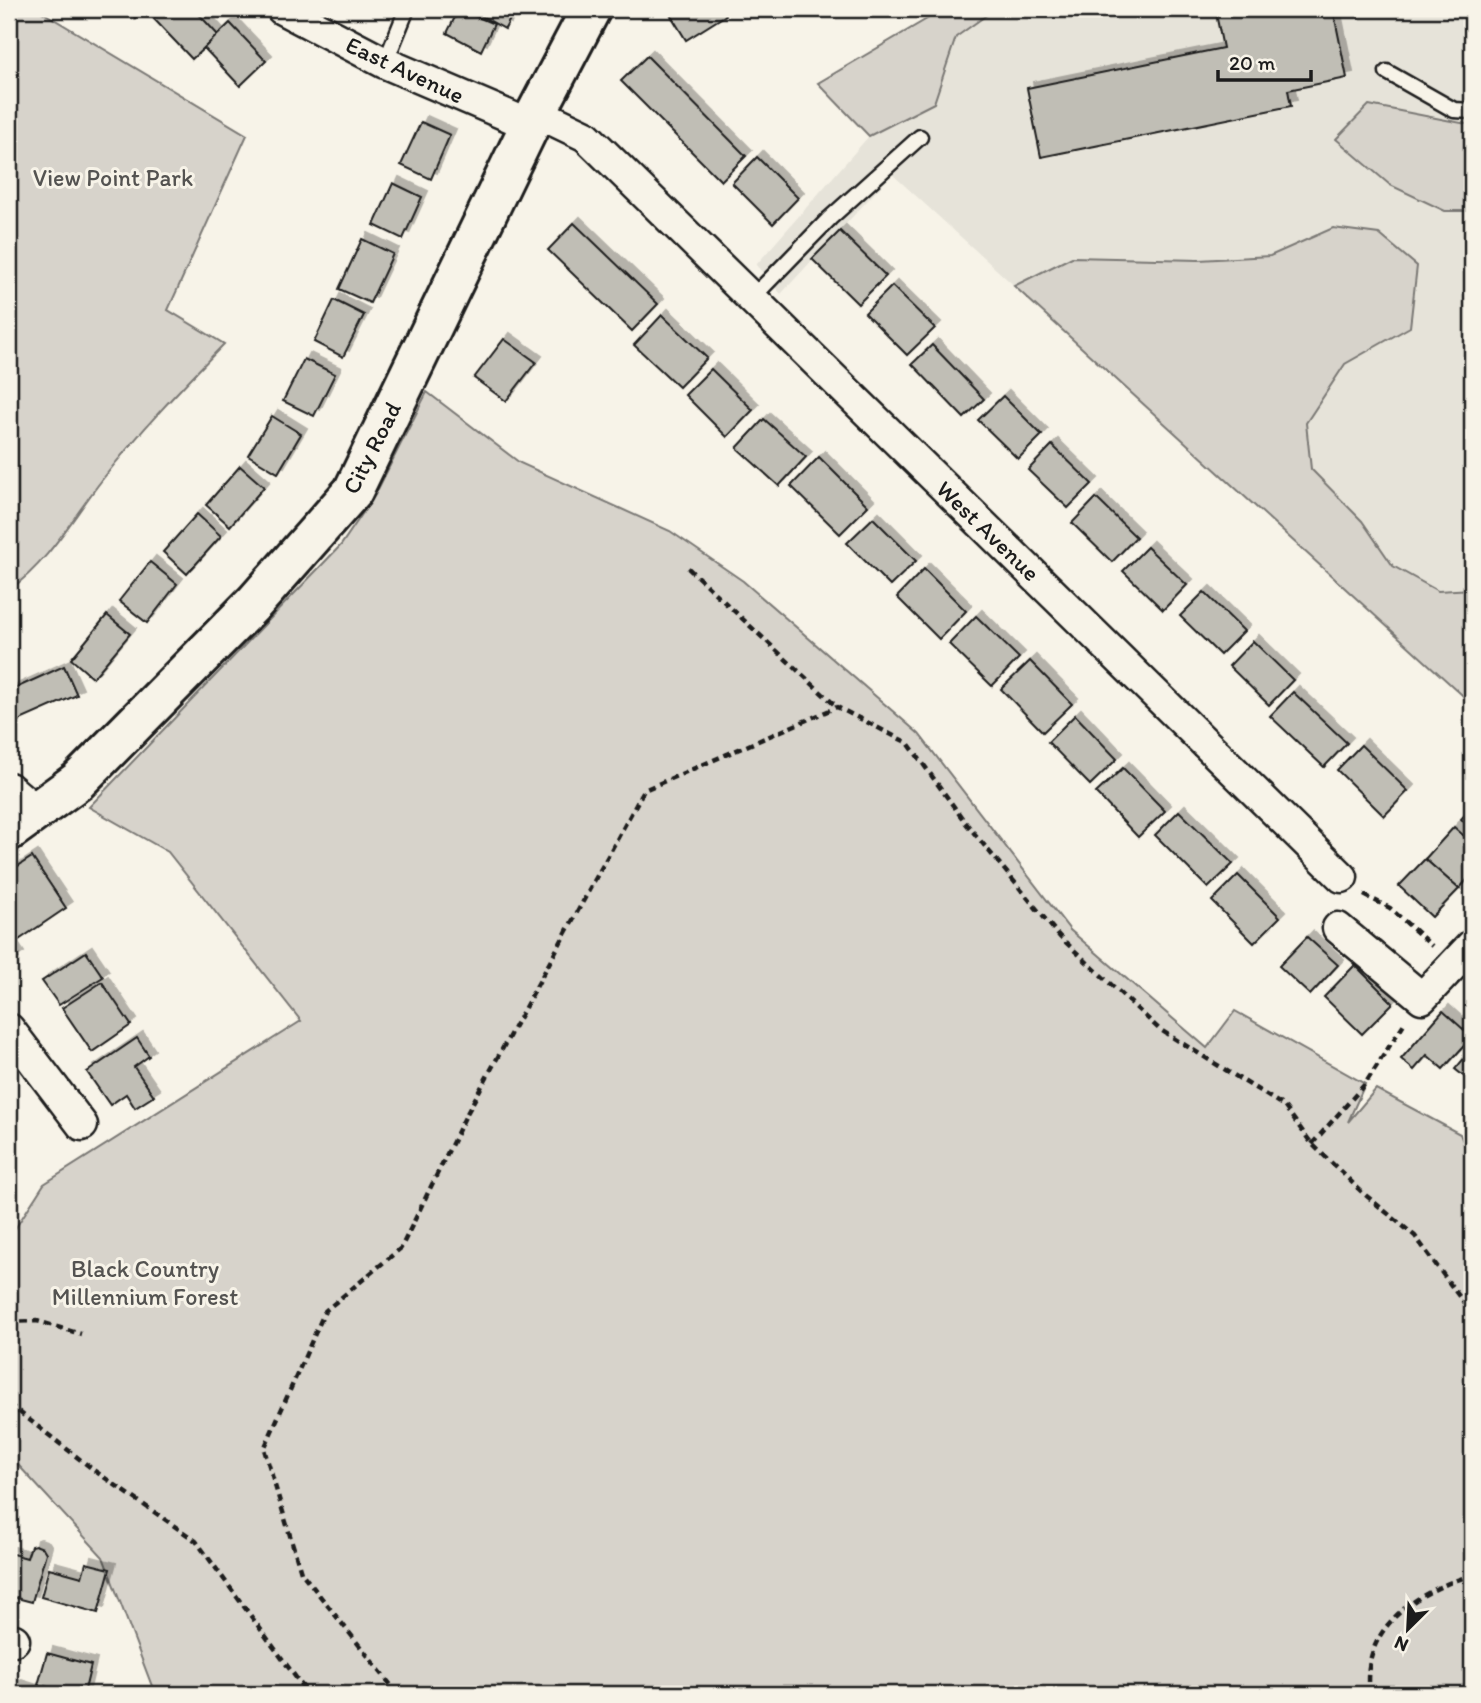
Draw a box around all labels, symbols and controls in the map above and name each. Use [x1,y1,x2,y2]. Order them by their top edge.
street label: East Avenue [342,30,469,110]
scale bar [1218,38,1311,82]
text: 20 m [1229,50,1276,75]
park label: View Point Park [33,163,193,192]
street label: City Road [336,397,407,499]
street label: West Avenue [931,474,1046,587]
park label: Black Country Millennium Forest [52,1254,238,1311]
north arrow [1372,1594,1442,1664]
text: N [1391,1631,1412,1657]

